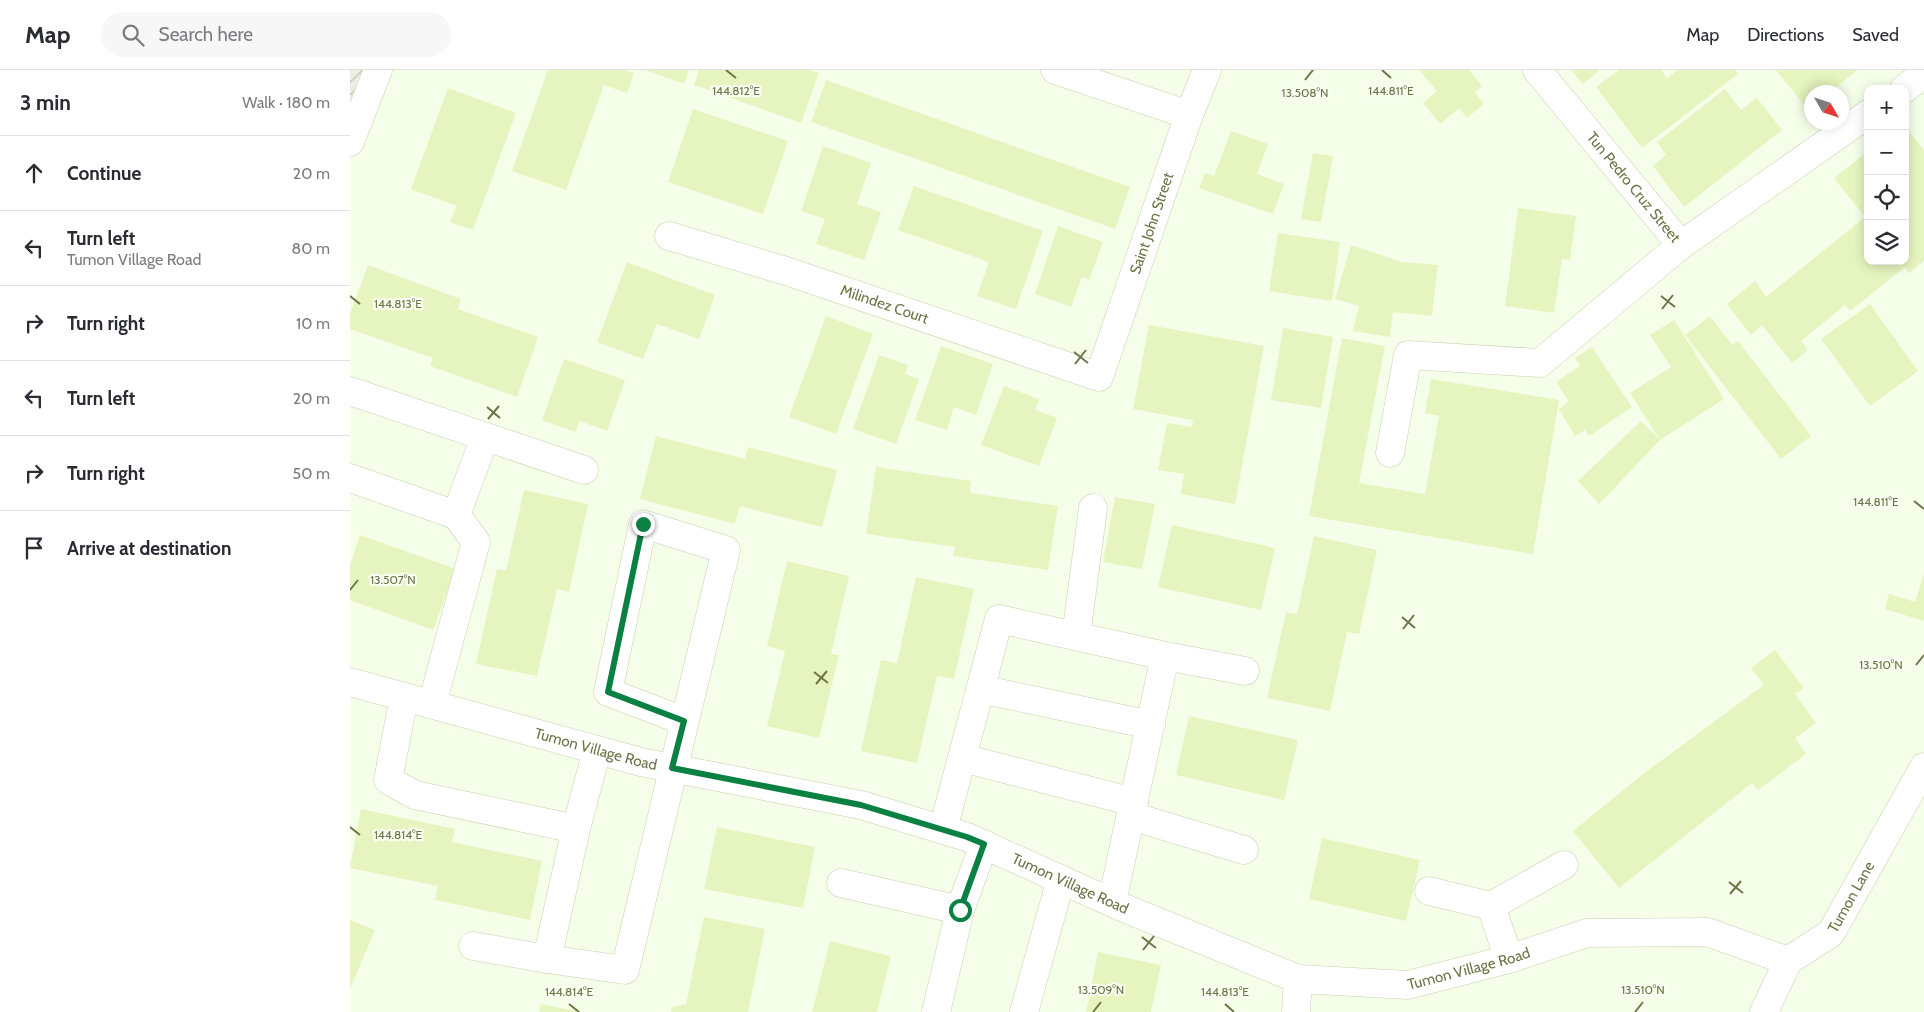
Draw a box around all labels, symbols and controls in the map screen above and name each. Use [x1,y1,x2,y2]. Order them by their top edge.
search box [101,12,451,57]
text: Map [25,20,71,49]
icon: search [119,21,147,49]
text: Search here [159,23,253,46]
text: Map [1686,24,1719,46]
text: Directions [1747,24,1824,46]
text: Saved [1852,24,1899,46]
text: 144.812°E [712,83,760,98]
text: 144.811°E [1368,83,1414,98]
text: 13.508°N [1282,85,1328,100]
north arrow [1804,85,1849,130]
map controls [1864,85,1909,265]
button: + [1864,85,1909,130]
text: 3 min [20,90,71,115]
text: Walk · 180 m [242,93,330,112]
street label: Tun Pedro Cruz Street [1583,128,1684,246]
button: − [1864,130,1909,175]
icon: ahead [20,159,48,187]
text: Continue [67,162,141,185]
text: 20 m [293,164,330,183]
street label: Saint John Street [1126,170,1178,277]
button: locate [1864,175,1909,220]
button: layers [1864,220,1909,265]
text: Turn left [67,227,135,250]
icon: left [20,234,48,262]
text: 80 m [292,239,330,258]
text: Tumon Village Road [67,250,201,269]
street label: Milindez Court [838,281,931,328]
text: 144.813°E [374,296,422,311]
icon: right [20,309,48,337]
text: Turn right [67,312,145,335]
text: 10 m [296,314,330,333]
icon: left [20,384,48,412]
text: Turn left [67,387,135,410]
text: 20 m [293,389,330,408]
icon: right [20,459,48,487]
text: Turn right [67,462,145,485]
text: 50 m [293,464,330,483]
text: 144.811°E [1853,494,1899,509]
route end [632,513,655,536]
icon: arrive [20,534,48,562]
text: Arrive at destination [67,537,231,560]
text: 13.507°N [370,572,416,587]
text: 13.510°N [1859,657,1903,672]
street label: Tumon Village Road [533,724,659,774]
text: 144.814°E [374,827,422,842]
street label: Tumon Village Road [1009,850,1131,918]
street label: Tumon Lane [1824,858,1878,936]
route start [949,899,972,922]
street label: Tumon Village Road [1406,944,1532,994]
text: 13.509°N [1078,982,1124,997]
text: 13.510°N [1621,982,1665,997]
text: 144.814°E [545,984,593,999]
text: 144.813°E [1201,984,1249,999]

